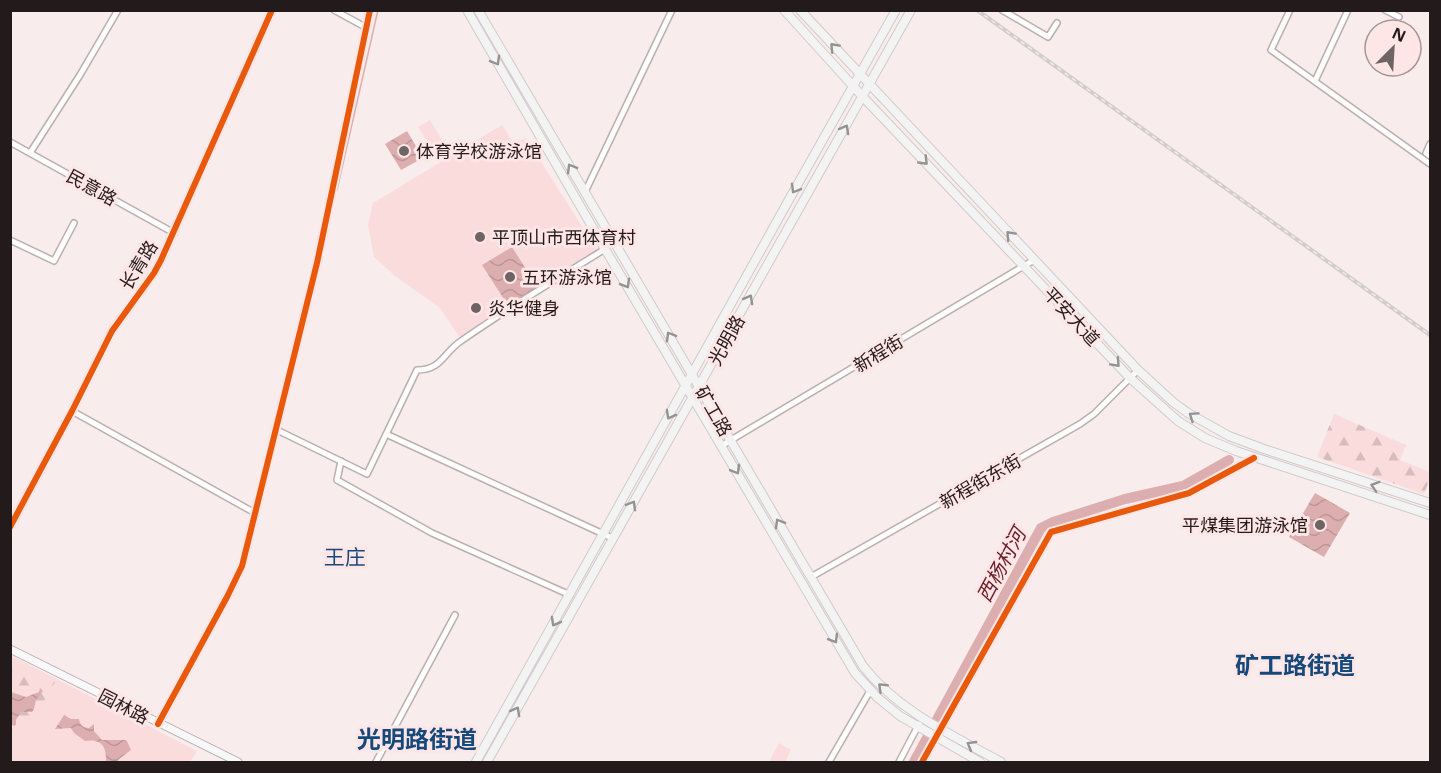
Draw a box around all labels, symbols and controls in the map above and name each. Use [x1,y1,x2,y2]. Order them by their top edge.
north arrow [1363,18,1423,78]
text: N [1389,22,1410,47]
one-way arrow [830,43,841,54]
one-way arrow [489,55,500,65]
one-way arrow [838,125,849,135]
place label: 体育学校游泳馆 [416,139,542,163]
marker: 体育学校游泳馆 [397,144,411,158]
one-way arrow [917,154,928,164]
street label: 民意路 [63,163,121,211]
one-way arrow [567,164,578,174]
one-way arrow [791,183,802,193]
place label: 平顶山市西体育村 [492,225,636,249]
marker: 平顶山市西体育村 [473,230,487,244]
one-way arrow [1007,231,1018,242]
street label: 长青路 [114,236,162,294]
place label: 五环游泳馆 [522,265,612,289]
marker: 五环游泳馆 [503,270,517,284]
one-way arrow [618,278,630,288]
street label: 平安大道 [1039,281,1105,351]
one-way arrow [742,295,753,305]
place label: 炎华健身 [488,296,560,320]
marker: 炎华健身 [469,301,483,315]
street label: 光明路 [702,311,750,369]
street label: 新程街 [849,329,907,377]
one-way arrow [666,332,677,342]
one-way arrow [1109,357,1120,367]
street label: 矿工路 [690,382,738,440]
one-way arrow [666,409,677,419]
one-way arrow [1189,412,1200,423]
street label: 新程街东街 [935,448,1025,514]
one-way arrow [728,464,740,474]
one-way arrow [1370,480,1381,493]
one-way arrow [625,501,636,511]
place label: 平煤集团游泳馆 [1182,513,1308,537]
one-way arrow [775,518,786,529]
marker: 平煤集团游泳馆 [1313,518,1327,532]
water label: 西杨村河 [970,520,1034,607]
district label: 王庄 [324,543,366,571]
one-way arrow [551,616,562,626]
one-way arrow [826,633,838,643]
district label: 矿工路街道 [1235,648,1355,681]
street label: 园林路 [94,683,154,729]
one-way arrow [879,684,890,695]
one-way arrow [509,707,520,718]
district label: 光明路街道 [357,722,477,755]
one-way arrow [967,741,977,753]

